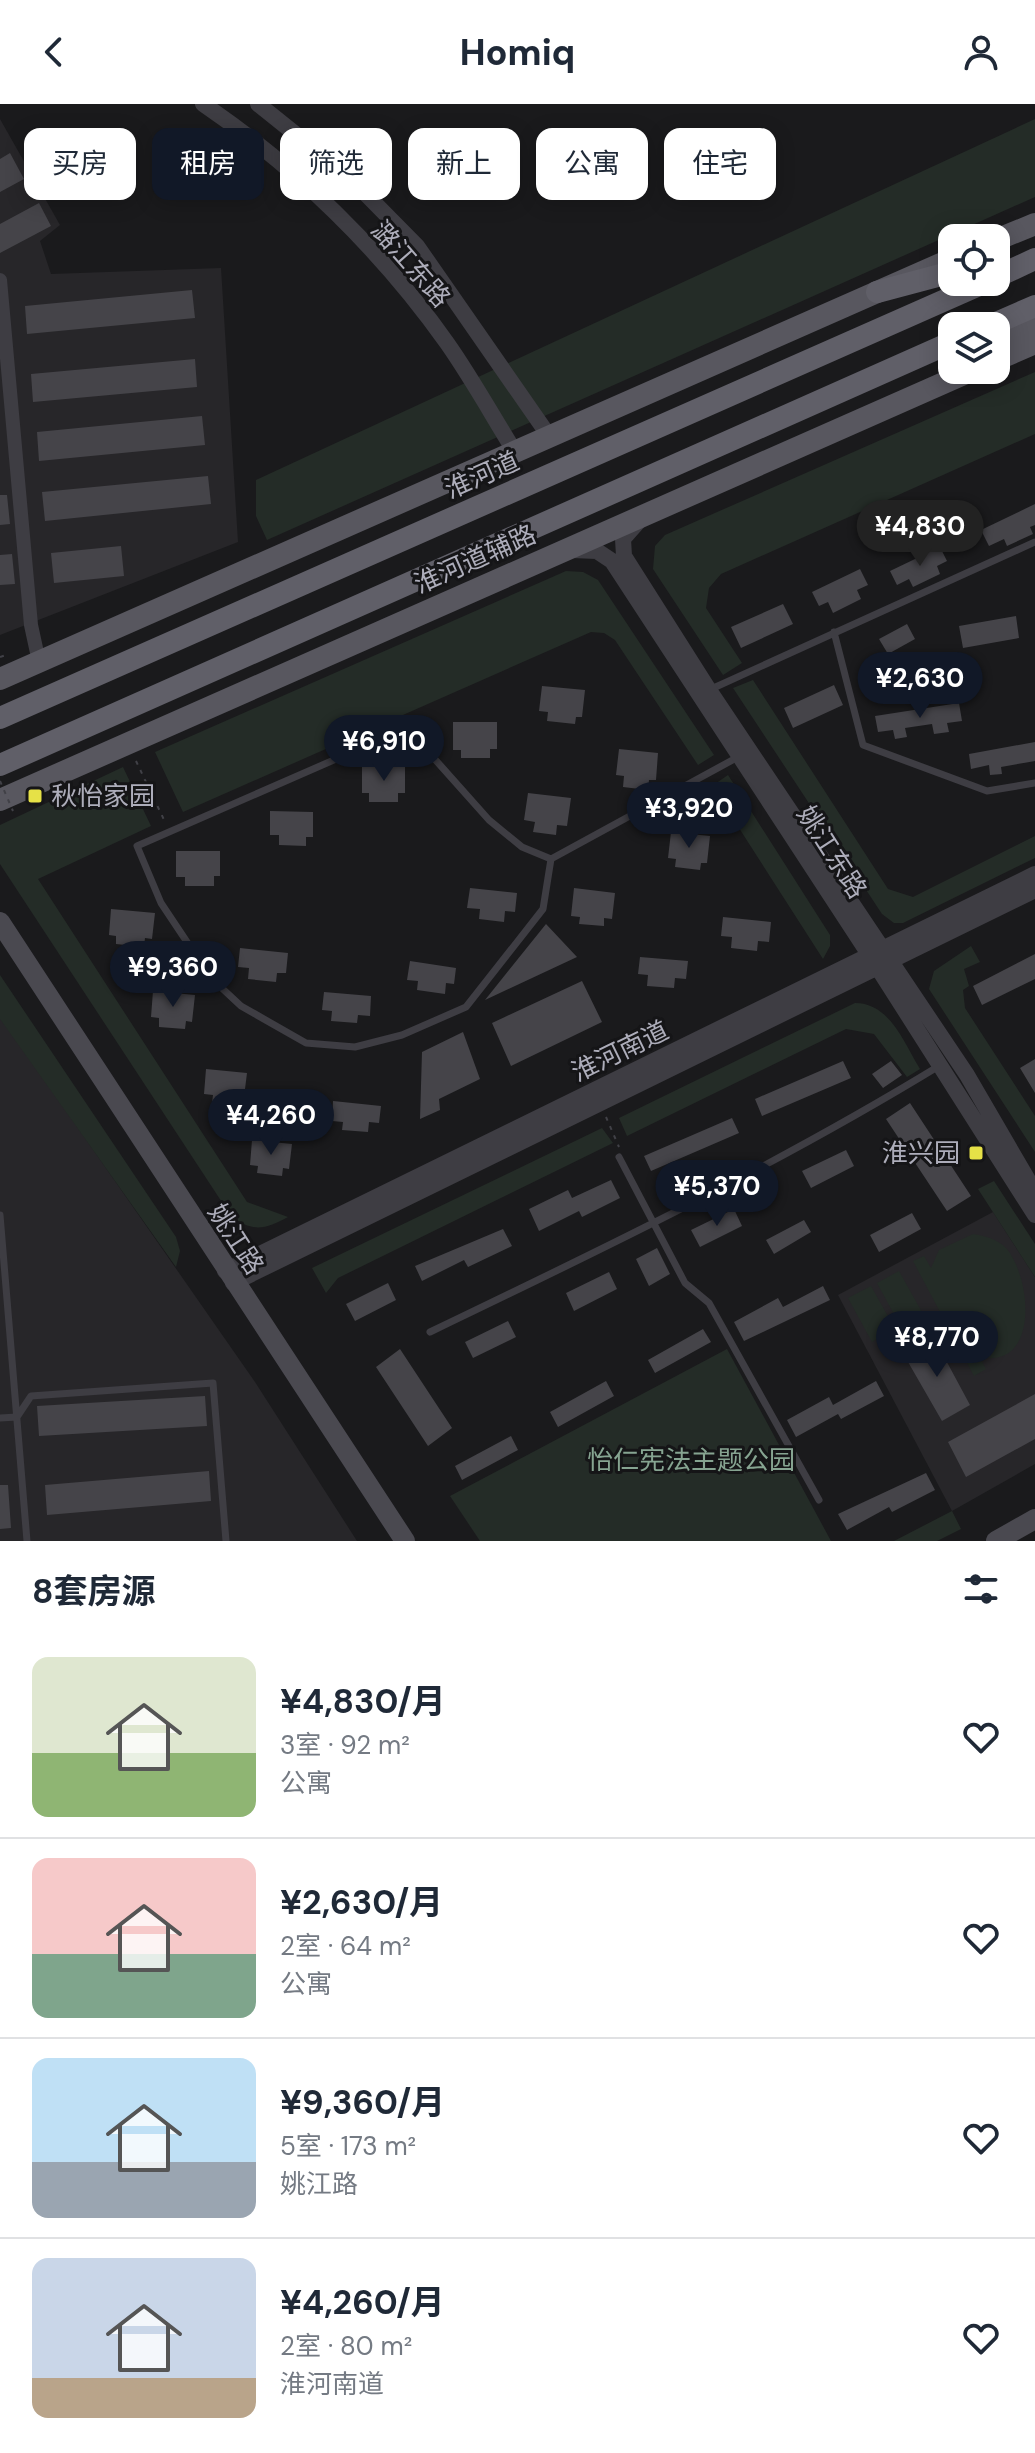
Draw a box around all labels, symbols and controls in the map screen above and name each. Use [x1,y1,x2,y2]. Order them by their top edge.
text: Homiq [460,29,575,76]
icon: back [32,30,76,74]
icon: person [959,30,1003,74]
chip: 买房 [24,128,136,200]
chip: 租房 [152,128,264,200]
chip: 筛选 [280,128,392,200]
chip: 新上 [408,128,520,200]
chip: 公寓 [536,128,648,200]
chip: 住宅 [664,128,776,200]
street label: 潞江东路 [364,214,458,314]
map controls [938,224,1010,384]
button: locate [938,224,1010,296]
button: layers [938,312,1010,384]
street label: 淮河道 [439,444,525,506]
pin: ¥4,830 [855,500,985,568]
text: ¥4,830 [875,509,965,543]
street label: 淮河道辅路 [409,517,541,601]
pin: ¥2,630 [855,652,985,720]
text: ¥2,630 [876,661,964,695]
pin: ¥6,910 [319,715,449,783]
text: ¥6,910 [342,724,426,758]
place label: 秋怡家园 [51,779,155,813]
pin: ¥3,920 [624,782,754,850]
marker: 秋怡家园 [26,787,44,805]
text: ¥3,920 [645,791,733,825]
street label: 姚江东路 [789,799,875,905]
pin: ¥9,360 [108,941,238,1009]
text: ¥9,360 [128,950,218,984]
street label: 淮河南道 [566,1013,674,1089]
pin: ¥4,260 [206,1089,336,1157]
text: ¥4,260 [226,1098,316,1132]
place label: 淮兴园 [882,1136,960,1170]
marker: 淮兴园 [967,1144,985,1162]
pin: ¥5,370 [652,1160,782,1228]
text: ¥5,370 [673,1169,761,1203]
street label: 姚江路 [200,1197,272,1281]
pin: ¥8,770 [872,1311,1002,1379]
text: ¥8,770 [894,1320,980,1354]
park label: 怡仁宪法主题公园 [587,1443,795,1477]
icon: filters [959,1567,1003,1611]
text: 8套房源 [32,1569,156,1614]
text: ¥4,830/月 [280,1679,446,1724]
icon: home [96,1689,192,1785]
icon: heart [959,1715,1003,1759]
text: 3室 · 92 m² [280,1728,410,1762]
text: 公寓 [280,1766,332,1800]
text: ¥2,630/月 [280,1880,443,1925]
icon: home [96,1890,192,1986]
icon: heart [959,1916,1003,1960]
text: 2室 · 64 m² [280,1929,411,1963]
text: 公寓 [280,1967,332,2001]
text: ¥9,360/月 [280,2080,445,2125]
icon: home [96,2090,192,2186]
icon: heart [959,2116,1003,2160]
text: 5室 · 173 m² [280,2129,416,2163]
text: 姚江路 [280,2167,358,2201]
text: ¥4,260/月 [280,2280,445,2325]
icon: home [96,2290,192,2386]
icon: heart [959,2316,1003,2360]
text: 2室 · 80 m² [280,2329,412,2363]
text: 淮河南道 [280,2367,384,2401]

